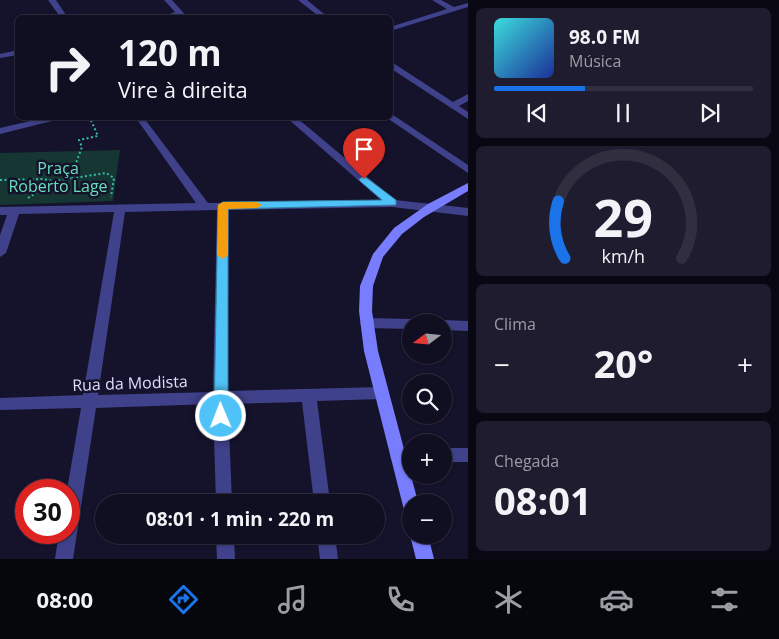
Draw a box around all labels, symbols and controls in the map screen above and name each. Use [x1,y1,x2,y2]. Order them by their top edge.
text: 98.0 FM [569,24,640,50]
text: 120 m [118,29,222,76]
icon: right [35,35,100,100]
text: Música [569,50,621,72]
text: Vire à direita [118,74,248,104]
icon: previous [523,99,551,127]
icon: pause [609,99,637,127]
icon: next [696,99,724,127]
pin [343,128,385,179]
icon: arrive [350,135,378,163]
park label: Praça Roberto Lage [8,157,108,197]
text: 29 [594,181,653,252]
text: km/h [602,244,645,268]
text: Clima [494,313,536,335]
north arrow [402,314,452,364]
map controls [402,314,452,544]
text: 20° [594,337,653,389]
text: − [494,345,510,383]
text: + [737,345,753,383]
street label: Rua da Modista [72,370,188,396]
button: search [402,374,452,424]
position arrow [194,389,246,441]
button: + [402,434,452,484]
text: Chegada [494,450,559,472]
text: 08:01 [494,474,592,526]
speed limit sign: 30 [15,479,80,544]
button: − [402,494,452,544]
text: 08:01 · 1 min · 220 m [146,506,334,532]
icon: directions [166,582,201,617]
icon: music [275,582,310,617]
icon: phone [383,582,418,617]
icon: climate [491,582,526,617]
icon: car [599,582,634,617]
icon: filters [707,582,742,617]
text: 08:00 [37,584,93,614]

